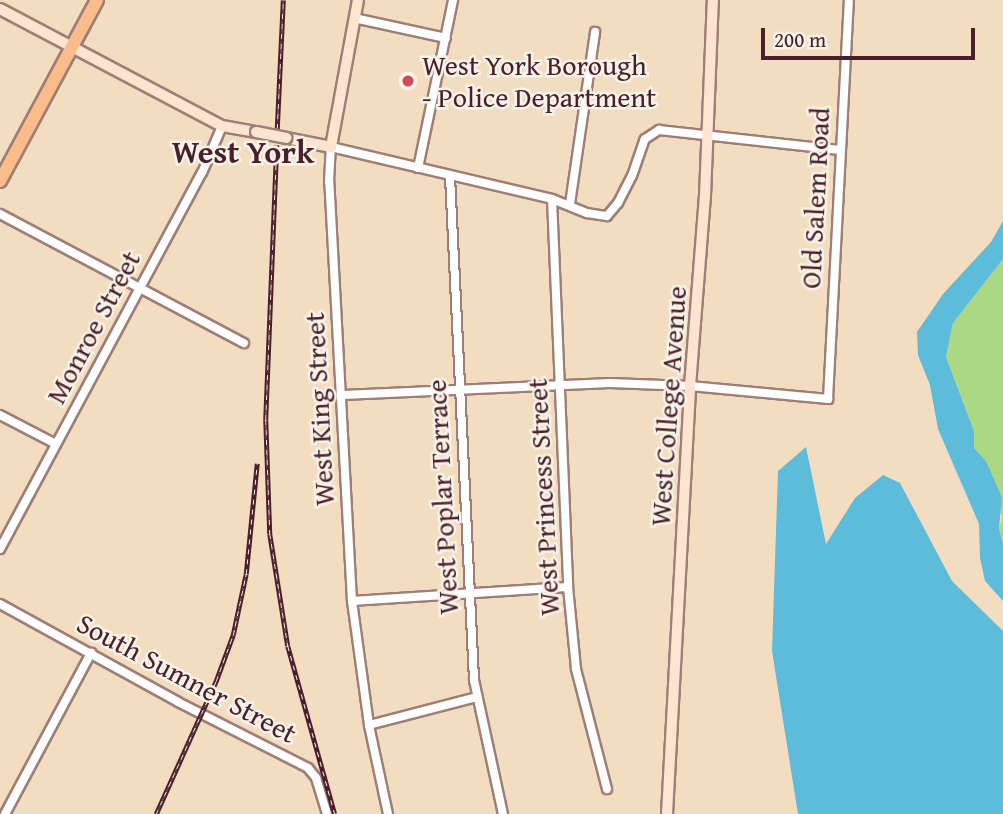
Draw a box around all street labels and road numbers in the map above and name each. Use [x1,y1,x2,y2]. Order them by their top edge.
street label: Old Salem Road [793,106,837,290]
street label: Monroe Street [39,245,147,409]
street label: West College Avenue [643,285,693,527]
street label: West King Street [297,311,341,507]
street label: West Princess Street [520,377,566,617]
street label: West Poplar Terrace [419,378,465,616]
street label: South Sumner Street [71,606,303,750]

